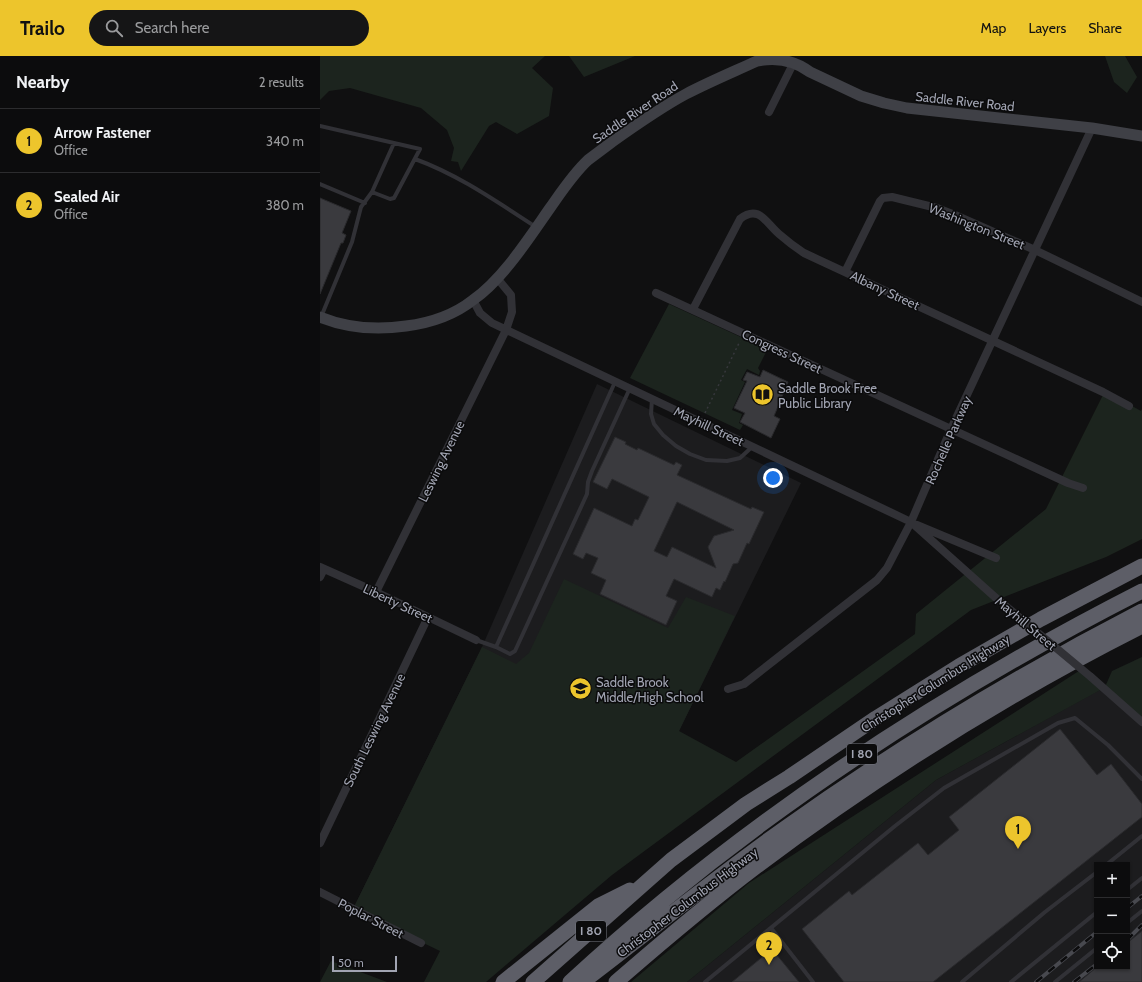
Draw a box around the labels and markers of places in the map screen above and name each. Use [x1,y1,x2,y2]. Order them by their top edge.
place label: Saddle Brook Free Public Library [778,380,877,411]
library icon: Saddle Brook Free Public Library [749,382,775,408]
place label: Saddle Brook Middle/High School [596,674,704,705]
school or university icon: Saddle Brook Middle/High School [568,676,594,702]
pin: 1 [1005,816,1031,849]
pin: 2 [756,932,782,965]

